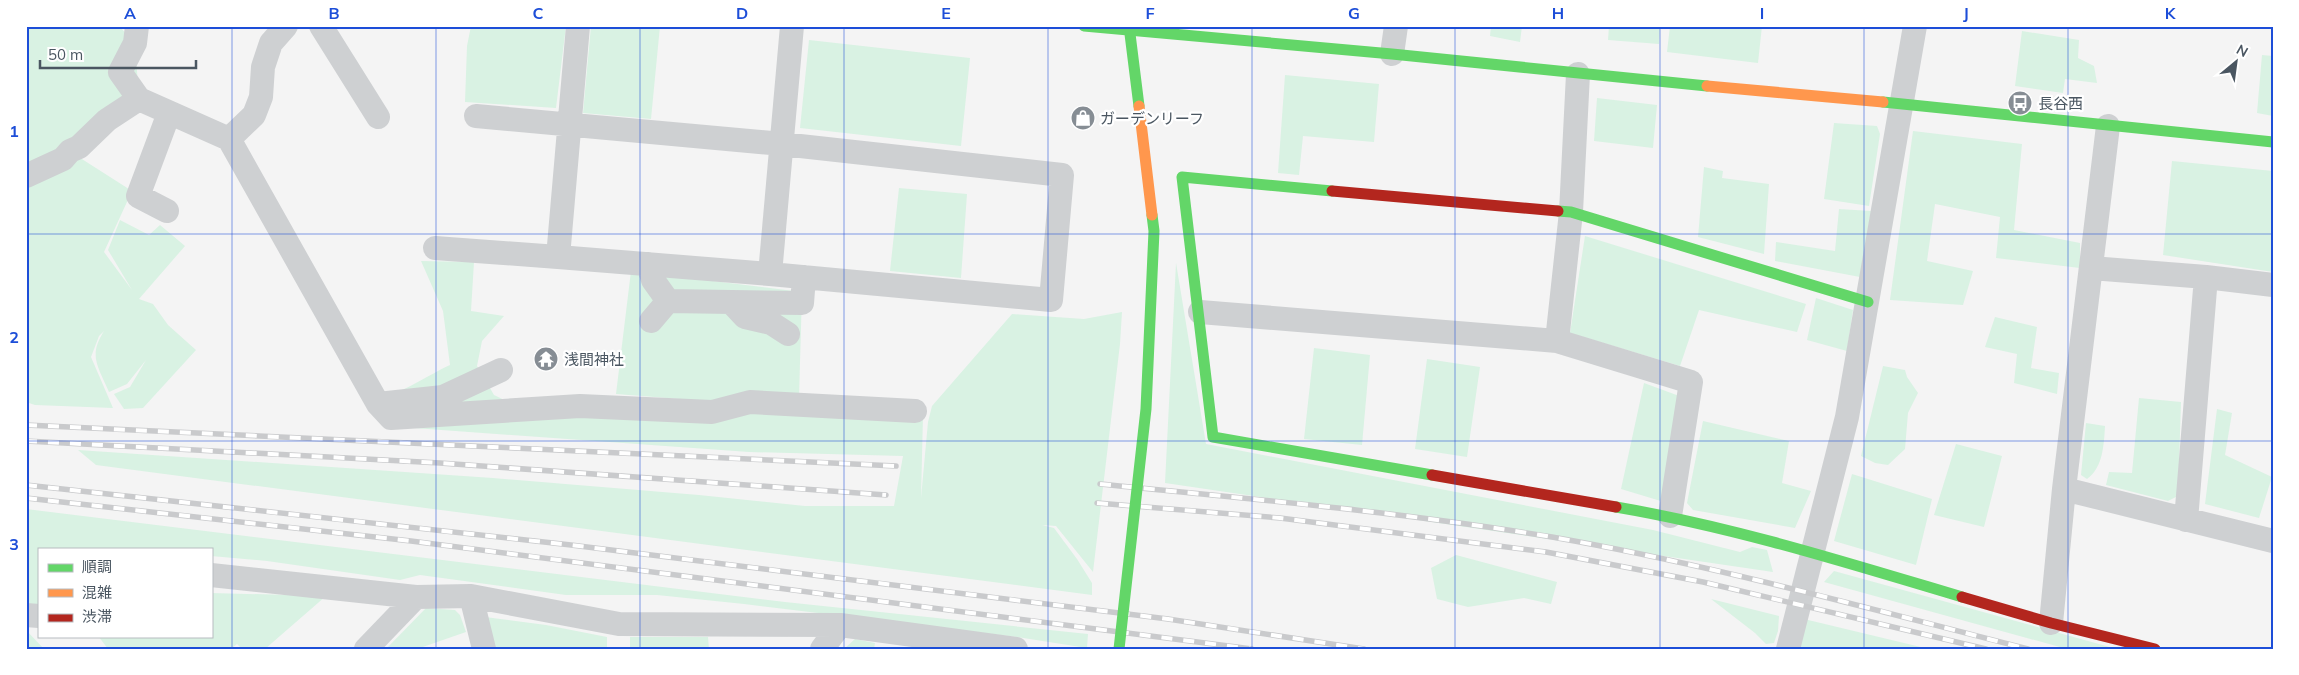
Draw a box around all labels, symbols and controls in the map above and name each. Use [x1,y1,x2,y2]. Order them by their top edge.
text: A [124,3,136,23]
text: B [328,3,340,23]
text: C [533,3,544,23]
text: D [736,3,748,23]
text: E [941,3,951,23]
text: F [1145,3,1155,23]
text: G [1348,3,1360,23]
text: H [1552,3,1564,23]
text: I [1760,3,1764,23]
text: J [1963,3,1969,23]
text: K [2165,3,2177,23]
scale bar [40,38,196,70]
north arrow [2212,38,2262,88]
text: N [2233,40,2251,61]
text: 50 m [48,45,83,64]
bus stop icon: 長谷西 [2007,90,2033,116]
place label: 長谷西 [2038,94,2083,113]
shop icon: ガーデンリーフ [1070,105,1096,131]
place label: ガーデンリーフ [1100,109,1204,128]
text: 1 [9,121,19,141]
text: 2 [9,327,19,347]
temple icon: 浅間神社 [533,346,559,372]
place label: 浅間神社 [564,350,624,369]
text: 3 [9,534,19,554]
legend [38,548,212,638]
text: 順調 [82,557,112,576]
text: 混雑 [82,583,112,602]
text: 渋滞 [82,607,112,626]

